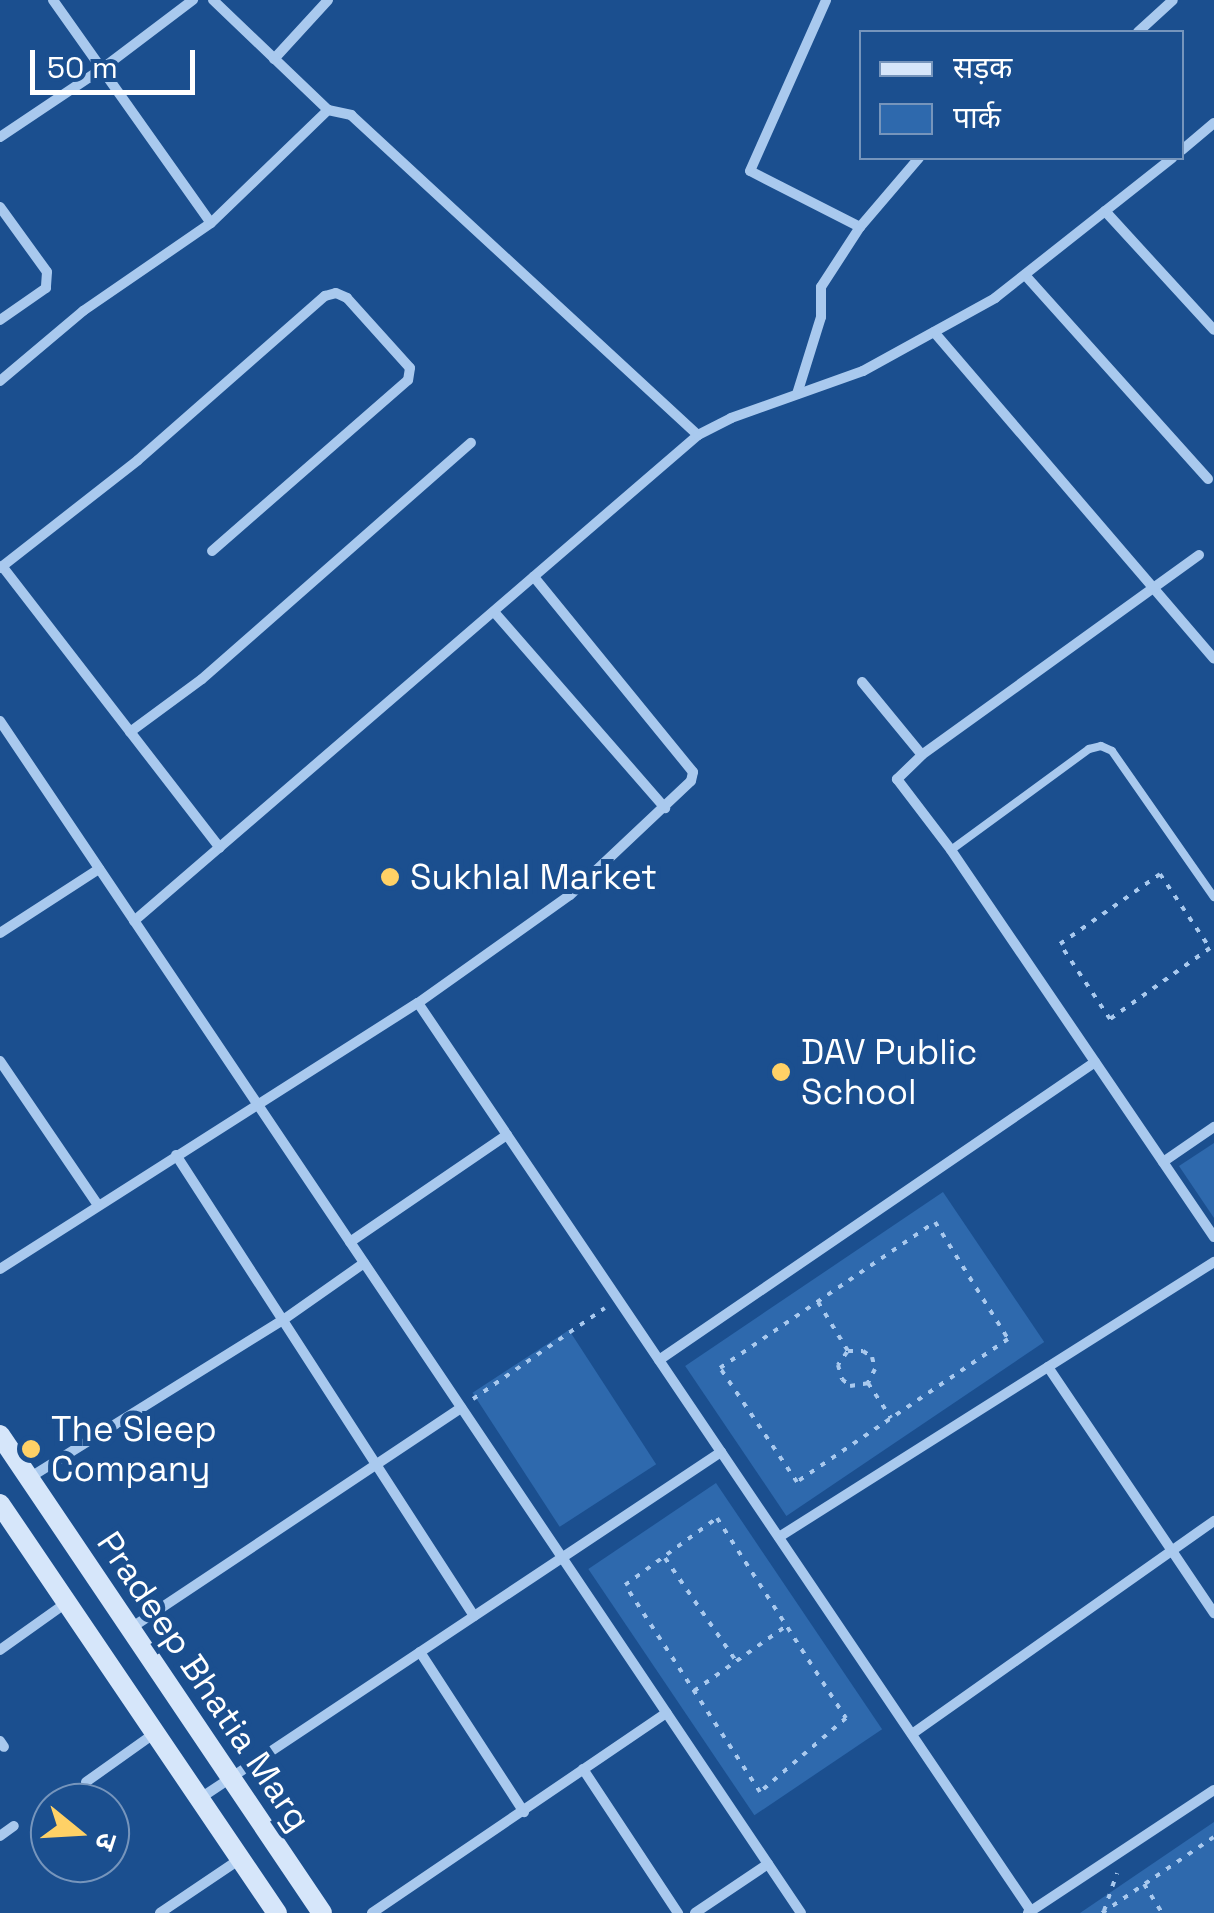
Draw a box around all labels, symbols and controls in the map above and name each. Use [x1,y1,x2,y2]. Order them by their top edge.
scale bar [35,30,200,92]
legend [859,30,1184,160]
text: 50 m [47,48,118,87]
text: सड़क [953,48,1012,87]
text: पार्क [953,98,1001,137]
place label: Sukhlal Market [410,856,657,898]
marker: Sukhlal Market [379,866,401,888]
place label: DAV Public School [801,1031,978,1113]
marker: DAV Public School [770,1061,792,1083]
place label: The Sleep Company [51,1408,217,1490]
marker: The Sleep Company [20,1438,42,1460]
street label: Pradeep Bhatia Marg [88,1523,320,1839]
north arrow [30,1783,130,1883]
text: उ [87,1828,126,1855]

